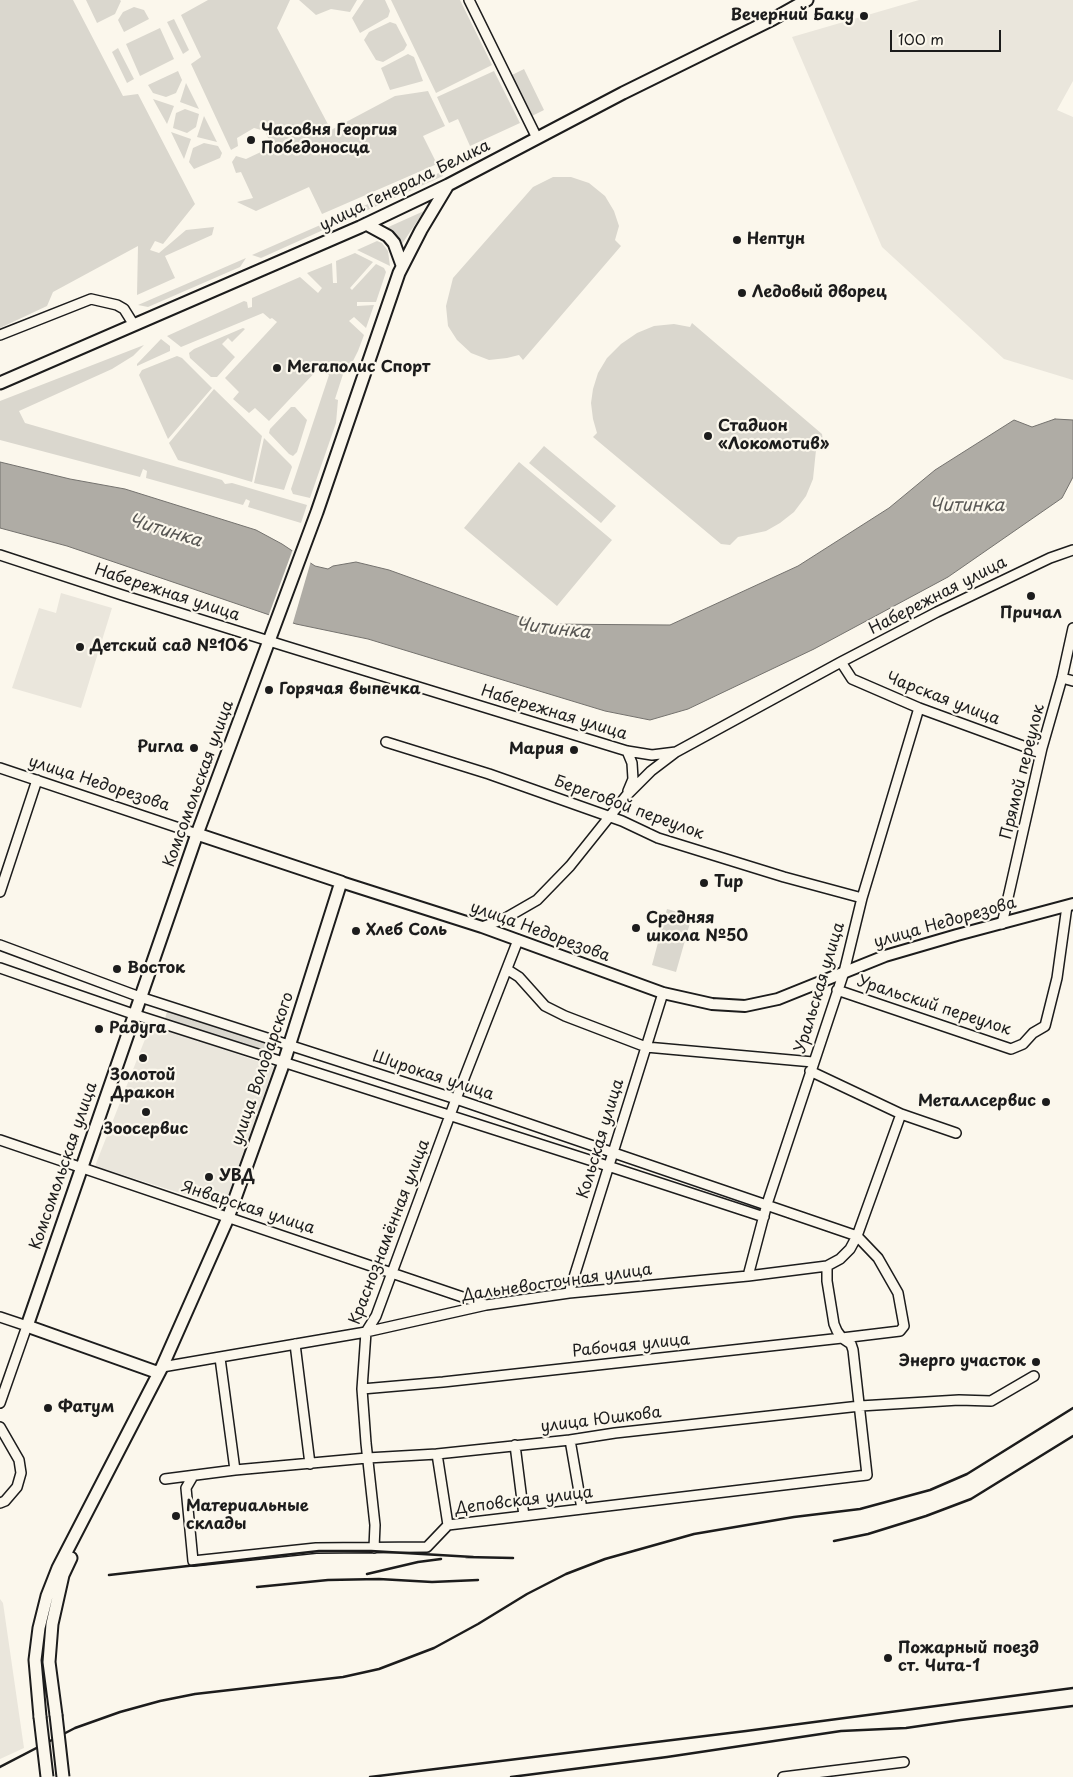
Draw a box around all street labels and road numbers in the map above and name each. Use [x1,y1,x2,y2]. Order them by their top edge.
street label: улица Генерала Белика [317,136,493,236]
street label: Набережная улица [866,553,1010,639]
street label: Набережная улица [92,560,242,626]
street label: Чарская улица [884,669,1002,729]
street label: Набережная улица [479,682,629,744]
street label: Комсомольская улица [160,698,238,870]
street label: Прямой переулок [997,702,1049,842]
street label: улица Недорезова [26,752,172,816]
street label: Береговой переулок [551,772,707,844]
street label: улица Недорезова [872,893,1018,953]
street label: улица Недорезова [468,898,612,966]
street label: Уральская улица [791,920,849,1056]
street label: Уральский переулок [855,972,1013,1040]
street label: улица Володарского [228,990,298,1148]
street label: Широкая улица [370,1047,496,1105]
street label: Кольская улица [574,1077,628,1201]
street label: Комсомольская улица [26,1080,102,1252]
street label: Краснознамённая улица [346,1137,434,1327]
street label: Январская улица [179,1177,317,1239]
street label: Дальневосточная улица [461,1260,653,1306]
street label: Рабочая улица [571,1330,691,1362]
street label: улица Юшкова [539,1403,663,1437]
street label: Деповская улица [454,1483,594,1519]

